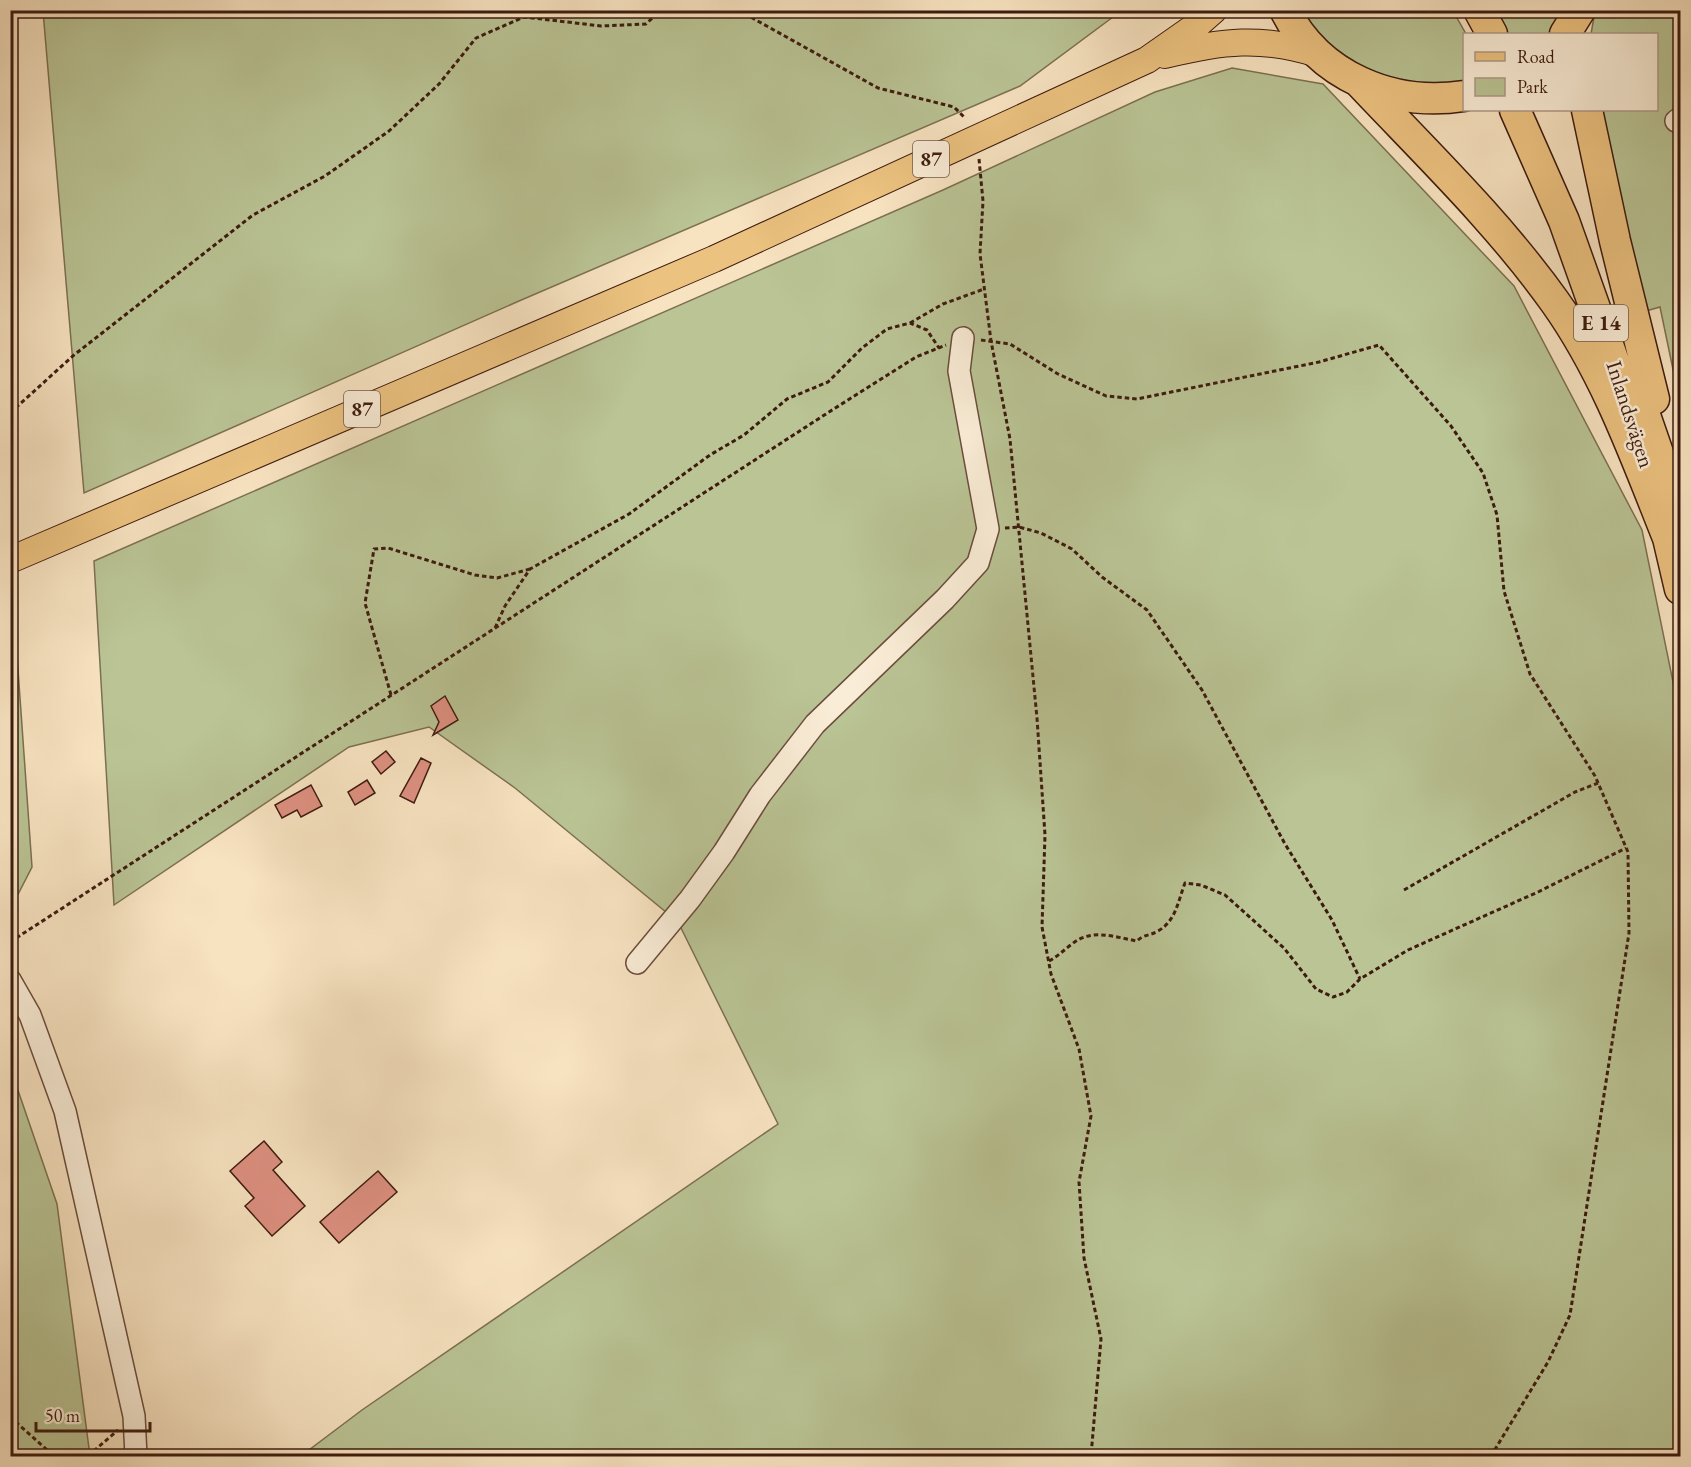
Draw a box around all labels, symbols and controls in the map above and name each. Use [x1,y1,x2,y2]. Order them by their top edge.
legend [1463,33,1658,111]
text: Road [1517,45,1556,68]
text: Park [1517,75,1548,98]
road number: 87 [913,141,949,177]
road number: E 14 [1574,305,1628,341]
street label: Inlandsvägen [1600,357,1662,472]
road number: 87 [344,391,380,427]
scale bar [36,1395,150,1433]
text: 50 m [45,1404,80,1427]

